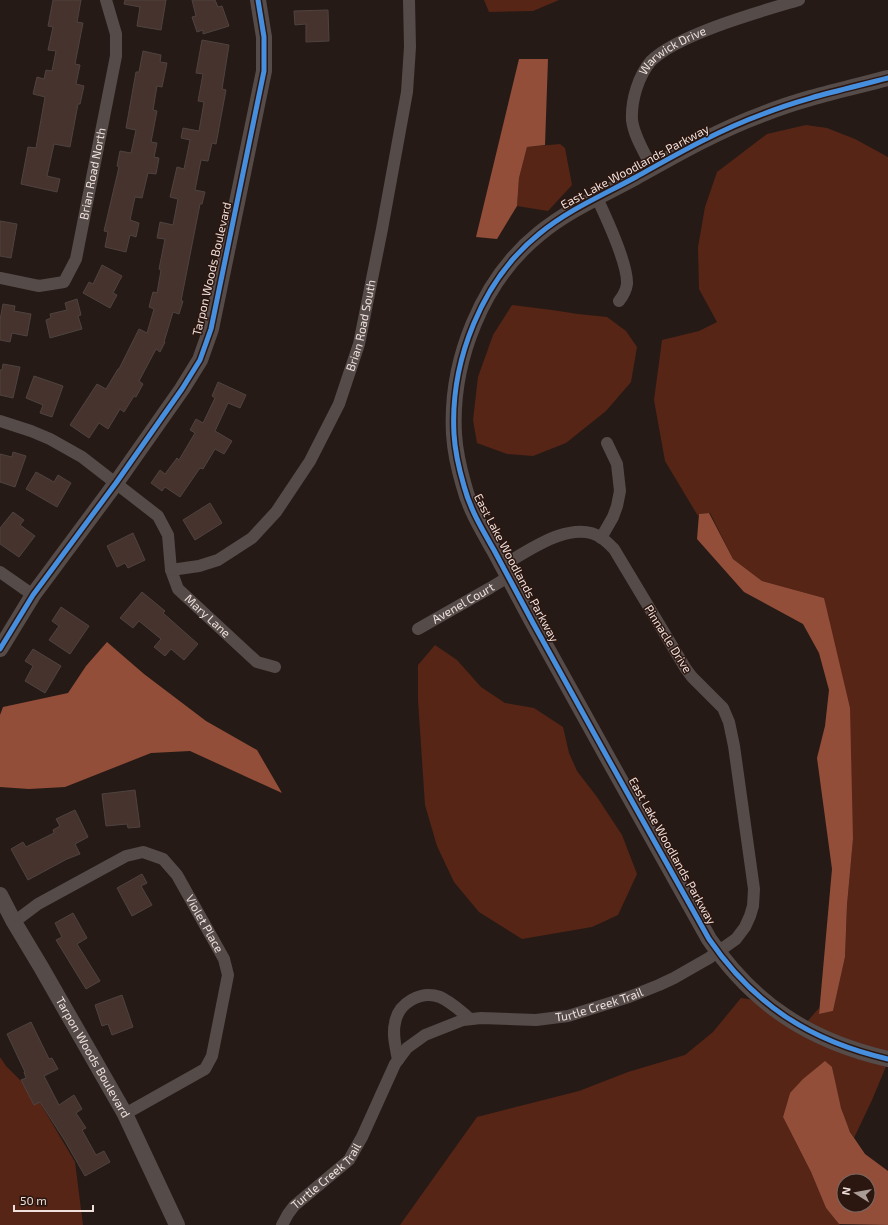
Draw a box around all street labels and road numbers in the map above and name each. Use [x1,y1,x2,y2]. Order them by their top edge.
street label: Warwick Drive [635,23,708,77]
street label: East Lake Woodlands Parkway [558,121,712,211]
street label: Brian Road North [76,126,108,221]
street label: Tarpon Woods Boulevard [189,201,233,337]
street label: Brian Road South [342,278,378,373]
street label: East Lake Woodlands Parkway [472,491,562,645]
street label: Avenel Court [429,579,497,626]
street label: Mary Lane [182,591,234,640]
street label: Pinnacle Drive [642,602,695,675]
street label: East Lake Woodlands Parkway [626,774,720,927]
street label: Violet Place [183,892,227,955]
street label: Turtle Creek Trail [554,984,645,1024]
street label: Tarpon Woods Boulevard [54,994,134,1120]
street label: Turtle Creek Trail [288,1140,364,1211]

